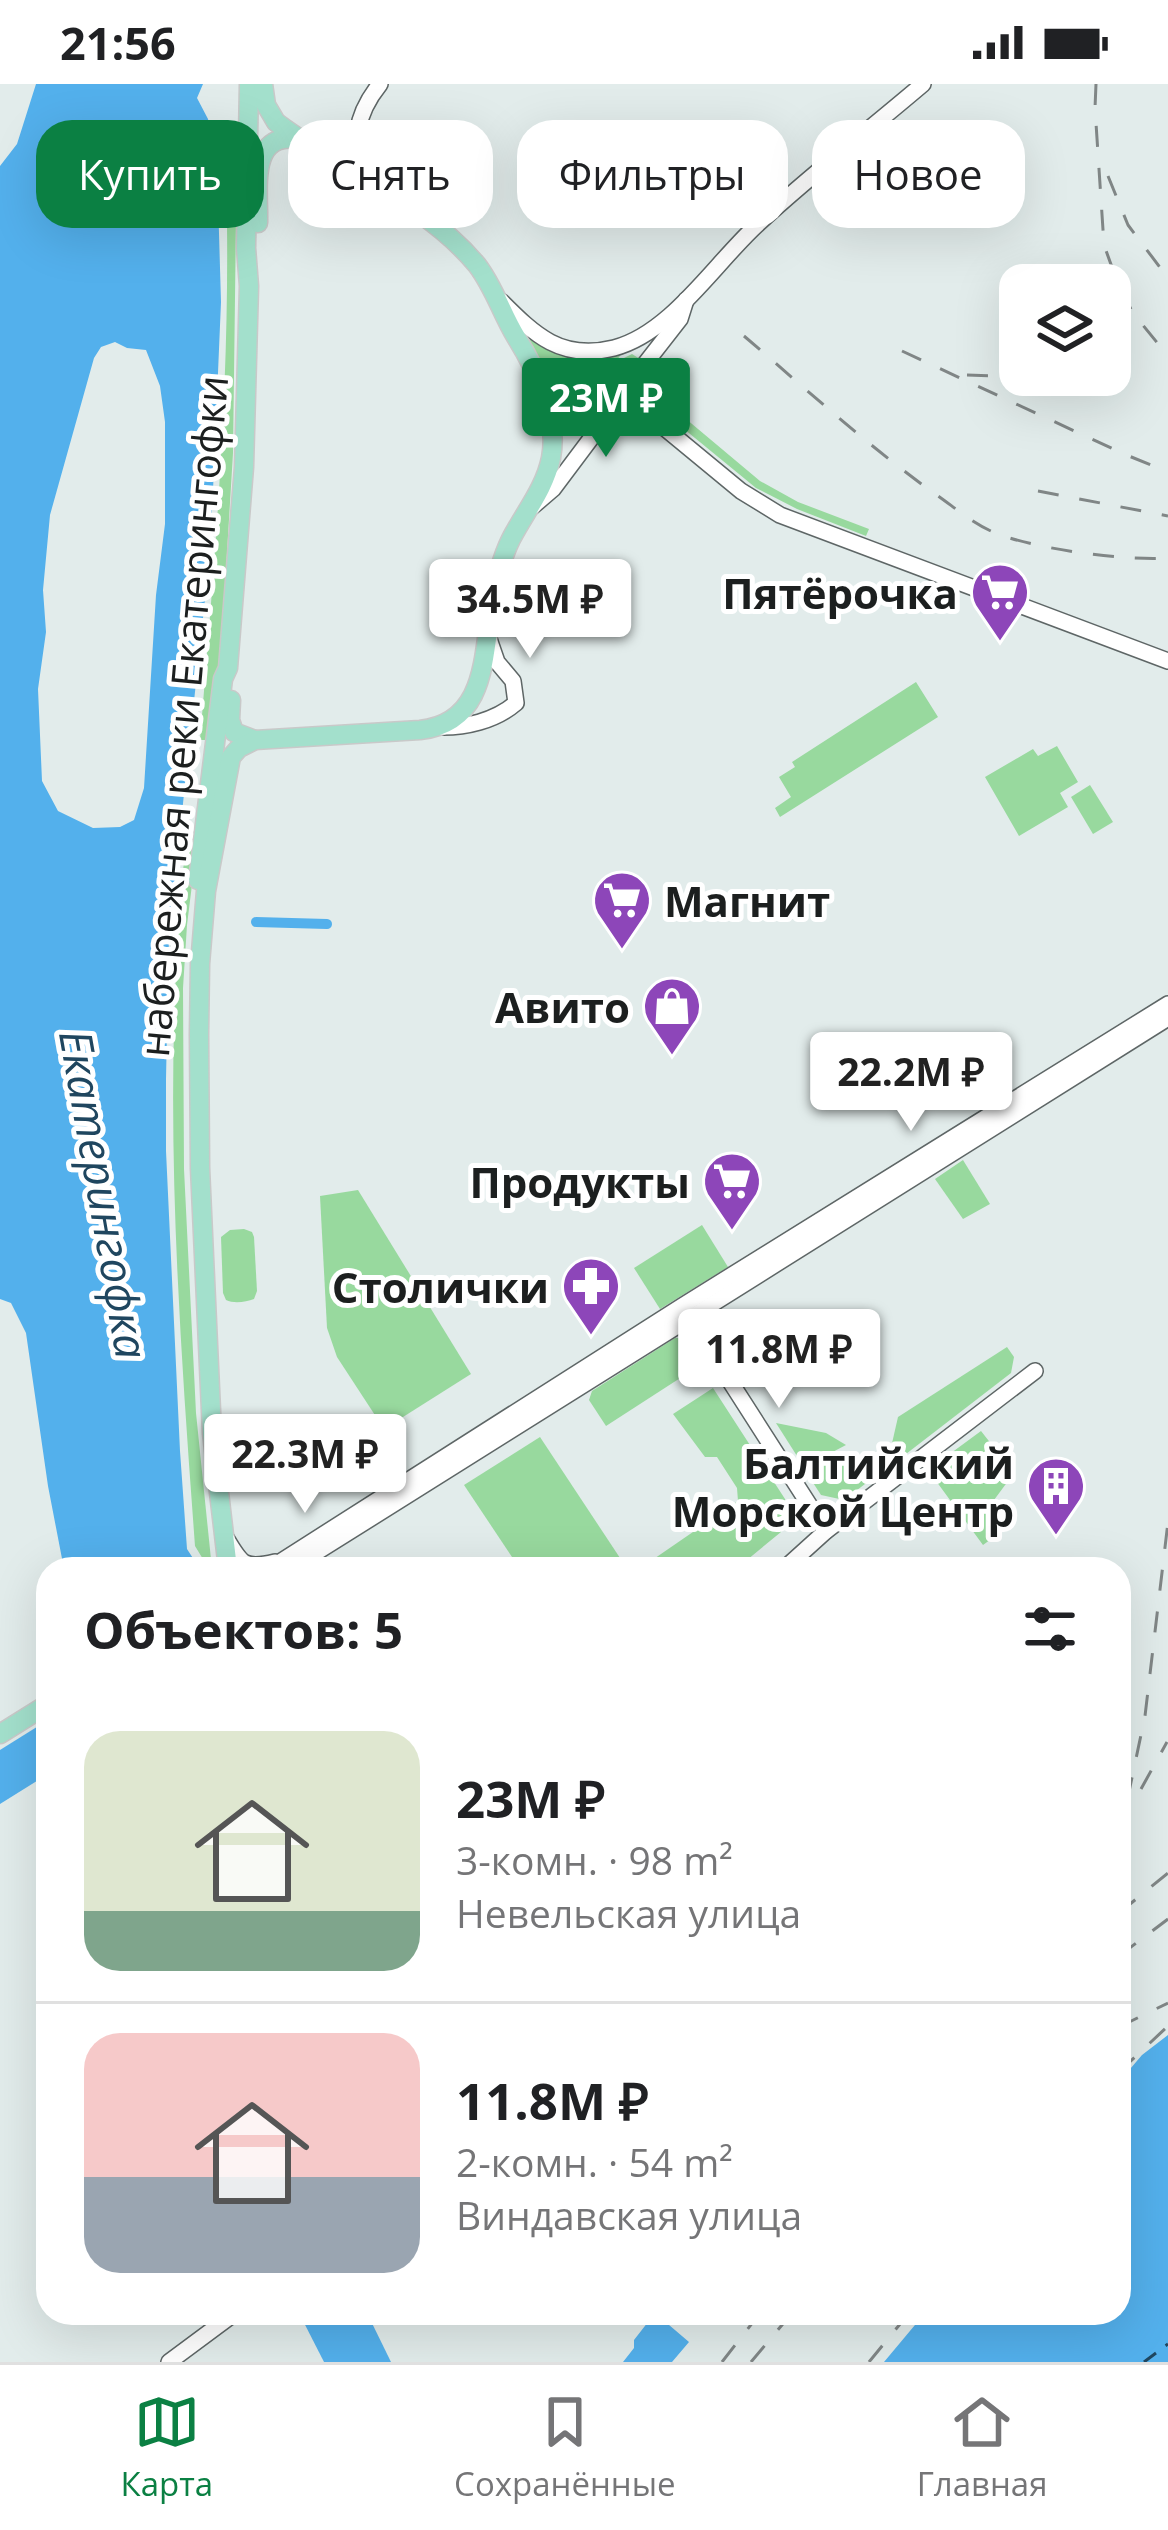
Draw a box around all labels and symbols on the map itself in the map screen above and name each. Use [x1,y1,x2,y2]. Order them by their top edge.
pin: 23M ₽ [522,358,690,460]
street label: набережная реки Екатерингофки [124,373,240,1059]
pin: 34.5M ₽ [419,559,641,661]
supermarket icon: Пятёрочка [969,561,1031,643]
place label: Пятёрочка [722,564,958,621]
supermarket icon: Магнит [591,869,653,951]
place label: Магнит [664,872,830,929]
shop icon: Авито [641,975,703,1057]
place label: Авито [495,978,630,1035]
water label: Екатерингофка [46,1025,164,1363]
pin: 22.2M ₽ [800,1032,1022,1134]
supermarket icon: Продукты [701,1150,763,1232]
place label: Продукты [469,1153,690,1210]
pharmacy icon: Столички [560,1255,622,1337]
place label: Столички [332,1258,549,1315]
pin: 11.8M ₽ [668,1309,890,1411]
pin: 22.3M ₽ [194,1414,416,1516]
place label: Балтийский Морской Центр [672,1434,1014,1539]
building icon: Балтийский Морской Центр [1025,1455,1087,1537]

